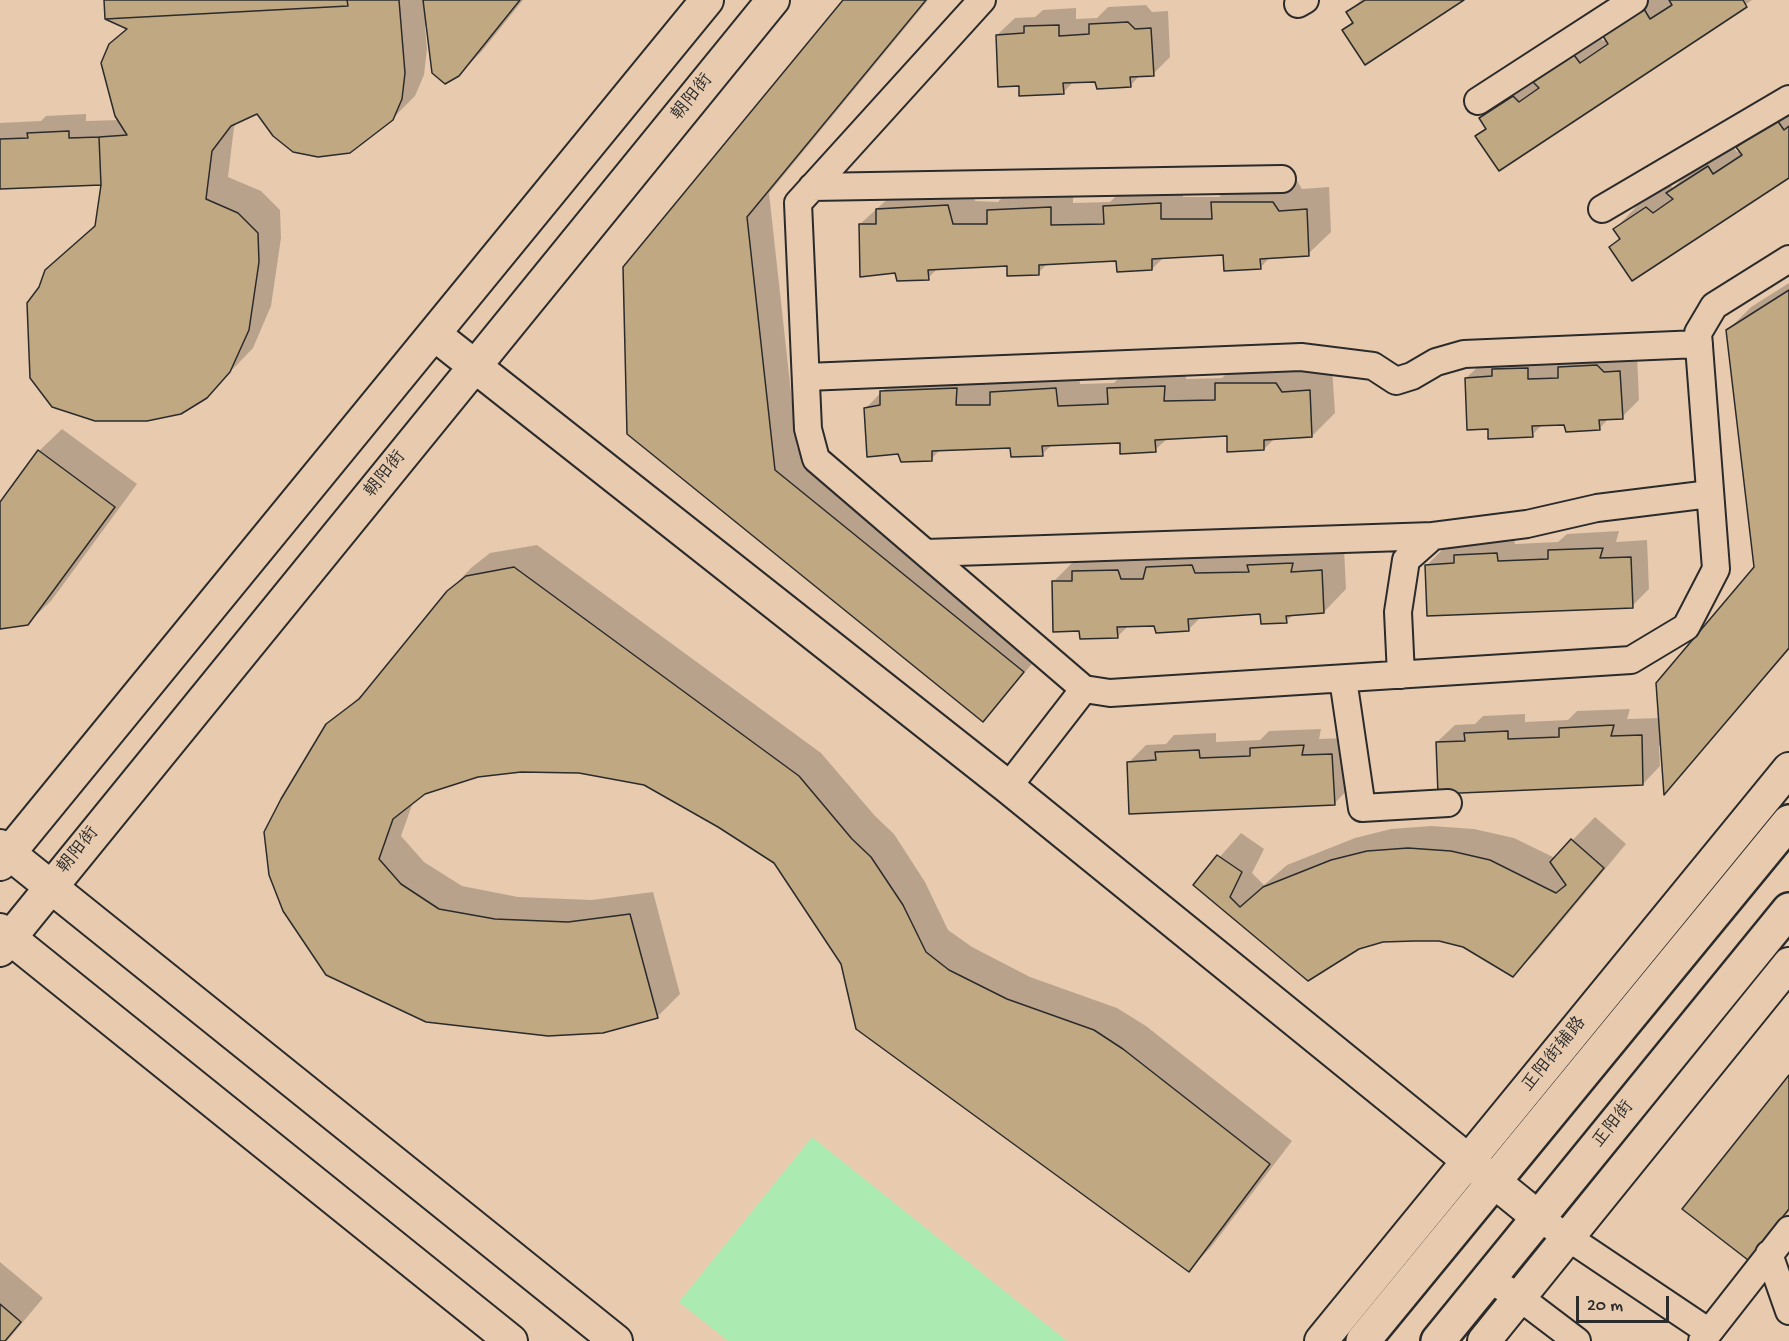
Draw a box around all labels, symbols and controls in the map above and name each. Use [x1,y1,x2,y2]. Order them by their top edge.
street label: 朝阳街 [668,70,718,126]
street label: 朝阳街 [361,447,411,503]
street label: 朝阳街 [54,823,104,879]
street label: 正阳街辅路 [1518,1013,1592,1097]
street label: 正阳街 [1589,1097,1639,1153]
scale bar [1579,1284,1672,1322]
text: 20 m [1587,1296,1623,1317]

